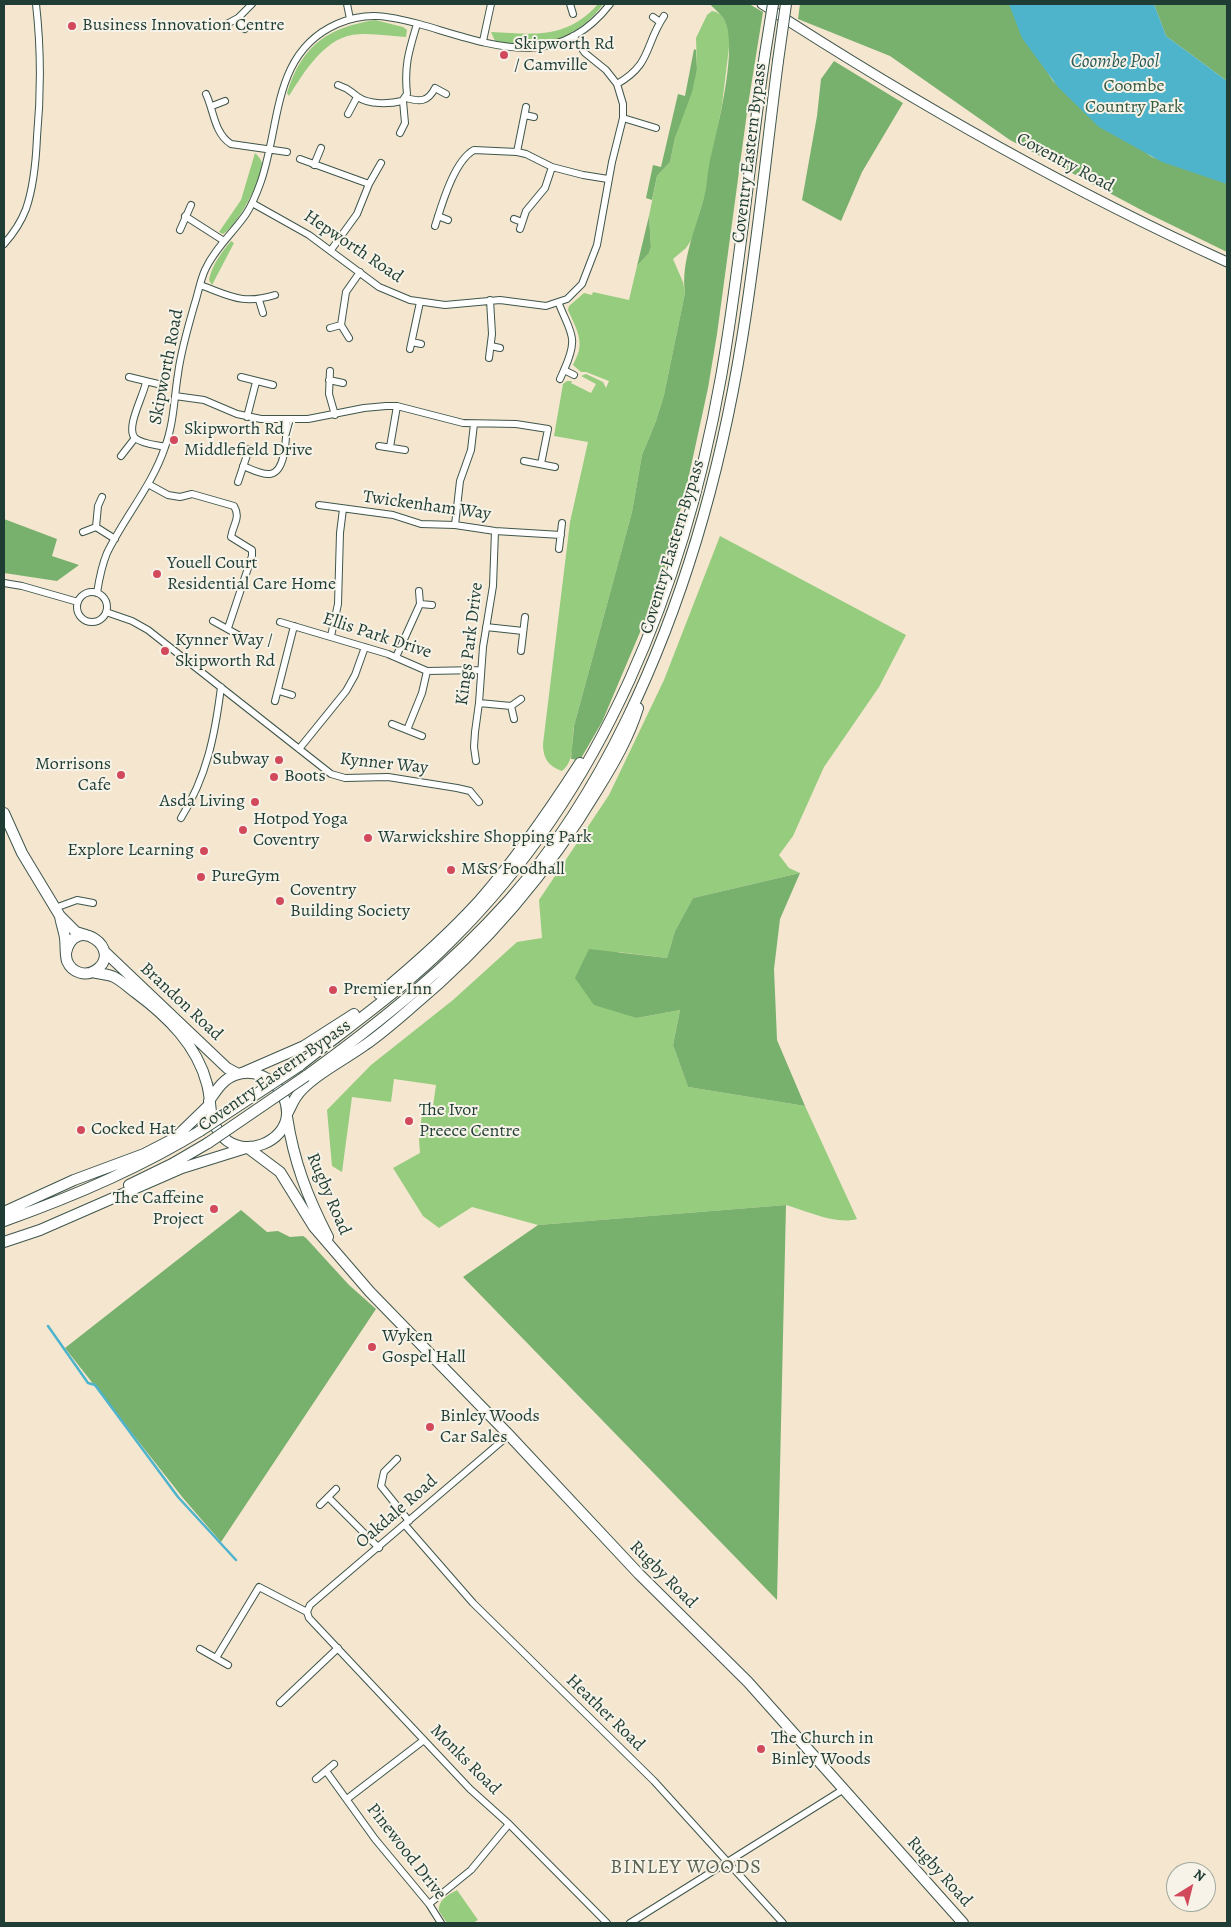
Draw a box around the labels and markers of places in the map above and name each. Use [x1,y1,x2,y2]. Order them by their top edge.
place label: Business Innovation Centre [82,15,285,37]
marker: Business Innovation Centre [66,20,78,32]
place label: Skipworth Rd / Camville [514,34,614,76]
marker: Skipworth Rd / Camville [498,49,510,61]
place label: Skipworth Rd / Middlefield Drive [184,419,313,462]
marker: Skipworth Rd / Middlefield Drive [168,434,180,446]
place label: Youell Court Residential Care Home [167,553,336,596]
marker: Youell Court Residential Care Home [151,568,163,580]
place label: Kynner Way / Skipworth Rd [175,630,275,672]
marker: Kynner Way / Skipworth Rd [159,645,171,657]
place label: Subway [212,749,269,771]
place label: Morrisons Cafe [35,754,111,796]
marker: Subway [273,754,285,766]
place label: Boots [284,766,326,788]
marker: Morrisons Cafe [115,769,127,781]
marker: Boots [268,771,280,783]
place label: Asda Living [159,791,245,813]
marker: Asda Living [249,796,261,808]
place label: Hotpod Yoga Coventry [253,809,348,852]
marker: Hotpod Yoga Coventry [237,824,249,836]
place label: Warwickshire Shopping Park [378,827,592,849]
marker: Warwickshire Shopping Park [362,832,374,844]
place label: Explore Learning [67,840,194,862]
marker: Explore Learning [198,845,210,857]
place label: M&S Foodhall [461,859,565,881]
marker: M&S Foodhall [445,864,457,876]
place label: PureGym [211,866,280,888]
marker: PureGym [195,871,207,883]
place label: Coventry Building Society [290,880,410,922]
marker: Coventry Building Society [274,895,286,907]
place label: Premier Inn [343,979,432,1001]
marker: Premier Inn [327,984,339,996]
place label: The Ivor Preece Centre [419,1100,520,1142]
marker: The Ivor Preece Centre [403,1115,415,1127]
place label: Cocked Hat [91,1119,176,1141]
marker: Cocked Hat [75,1124,87,1136]
place label: The Caffeine Project [113,1188,204,1230]
marker: The Caffeine Project [208,1203,220,1215]
place label: Wyken Gospel Hall [382,1326,466,1368]
marker: Wyken Gospel Hall [366,1341,378,1353]
place label: Binley Woods Car Sales [440,1406,540,1448]
marker: Binley Woods Car Sales [424,1421,436,1433]
place label: The Church in Binley Woods [771,1728,874,1770]
marker: The Church in Binley Woods [755,1743,767,1755]

